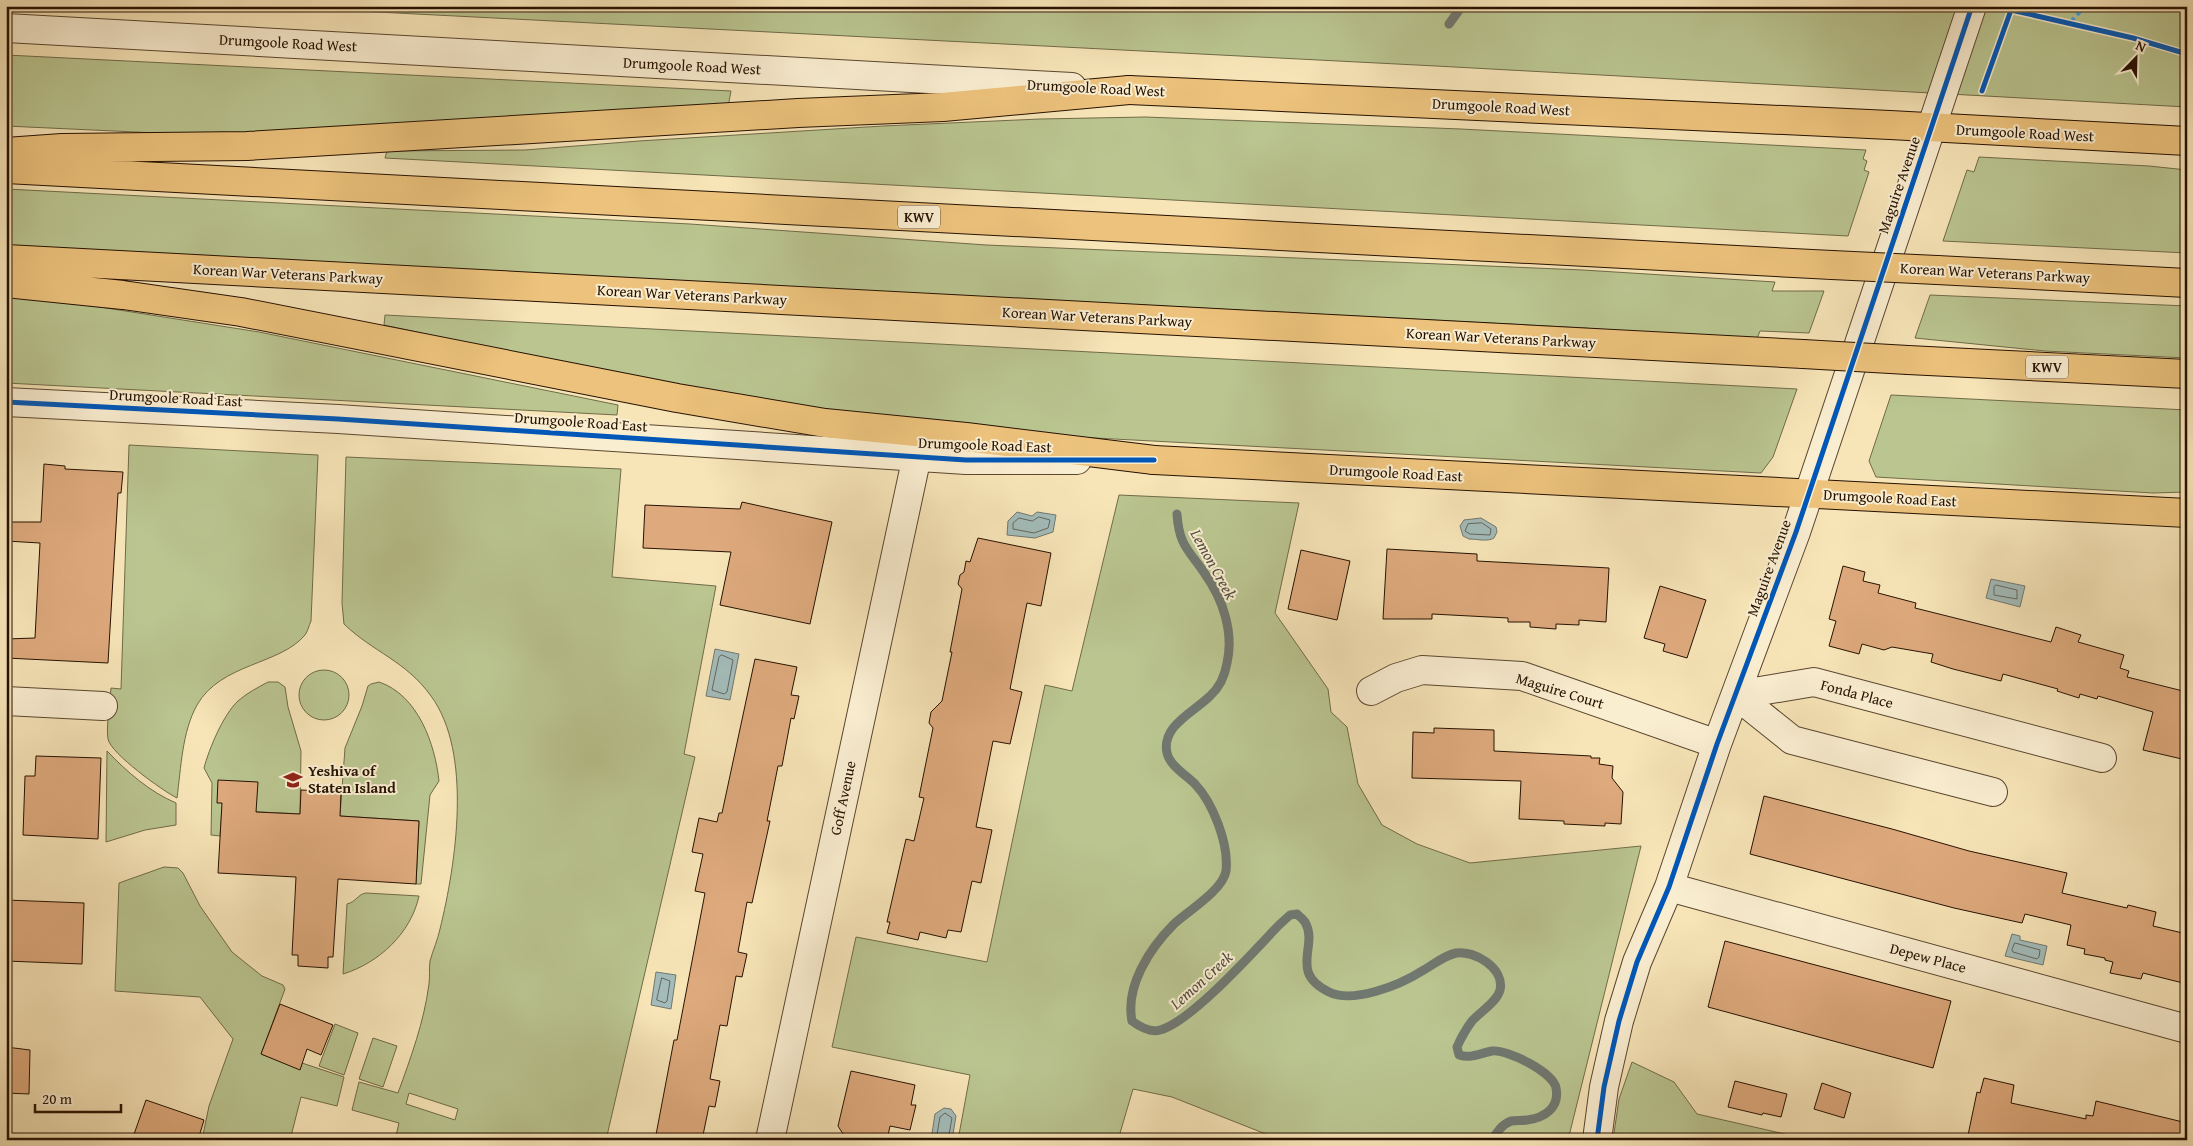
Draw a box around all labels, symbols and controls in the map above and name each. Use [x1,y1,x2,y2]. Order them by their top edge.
street label: Drumgoole Road West [219,28,358,57]
north arrow [2110,32,2160,82]
text: N [2133,35,2150,57]
street label: Drumgoole Road West [623,51,762,80]
street label: Drumgoole Road West [1027,73,1166,102]
street label: Drumgoole Road West [1432,92,1571,121]
street label: Drumgoole Road West [1956,118,2095,147]
street label: Maguire Avenue [1872,133,1925,236]
road number: KWV [898,206,940,228]
street label: Korean War Veterans Parkway [1900,257,2091,288]
street label: Korean War Veterans Parkway [193,258,384,289]
street label: Korean War Veterans Parkway [597,279,788,310]
street label: Korean War Veterans Parkway [1002,301,1193,332]
street label: Korean War Veterans Parkway [1406,322,1597,353]
road number: KWV [2026,356,2068,378]
street label: Drumgoole Road East [109,384,244,412]
street label: Drumgoole Road East [514,406,649,437]
street label: Drumgoole Road East [918,432,1053,457]
street label: Drumgoole Road East [1329,459,1464,487]
street label: Drumgoole Road East [1823,484,1958,512]
street label: Maguire Avenue [1741,517,1796,619]
water label: Lemon Creek [1184,523,1244,604]
street label: Maguire Court [1514,667,1607,714]
street label: Fonda Place [1819,674,1896,713]
street label: Goff Avenue [824,759,861,837]
place label: Yeshiva of Staten Island [308,760,396,798]
school or university icon: Yeshiva of Staten Island [282,769,304,791]
street label: Depew Place [1888,937,1969,978]
water label: Lemon Creek [1163,945,1238,1015]
scale bar [35,1081,121,1113]
text: 20 m [42,1088,73,1109]

